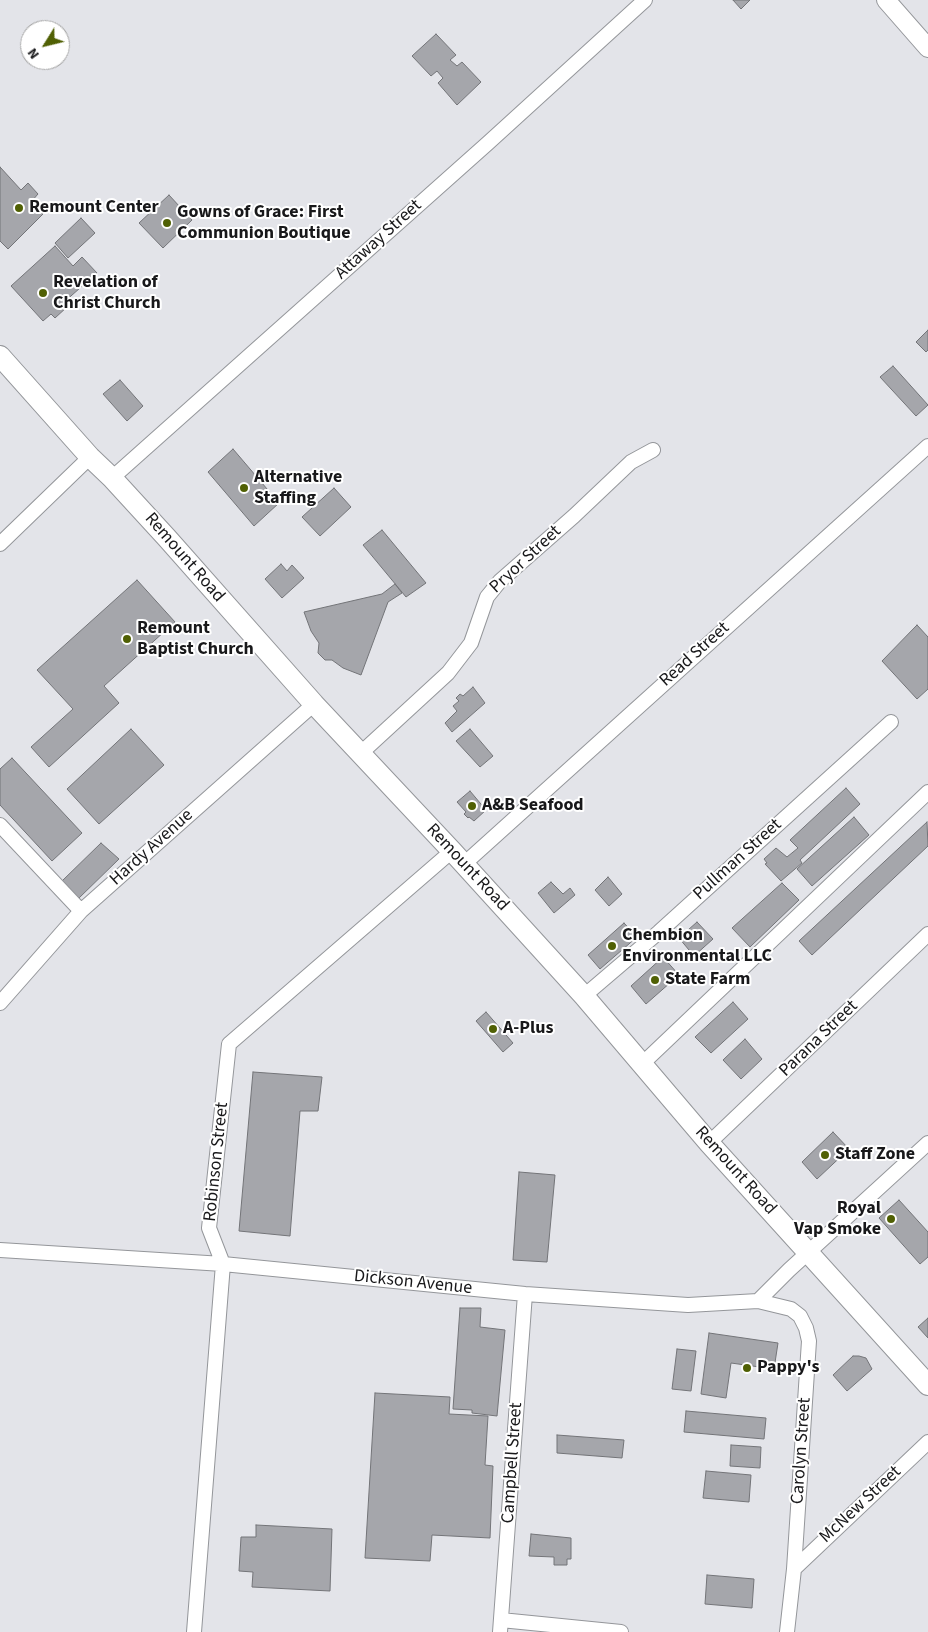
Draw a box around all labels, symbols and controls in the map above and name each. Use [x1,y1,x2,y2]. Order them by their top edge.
north arrow [20,20,70,70]
text: N [23,44,45,63]
street label: Attaway Street [331,196,427,284]
place label: Remount Center [29,197,159,219]
marker: Remount Center [13,202,25,214]
place label: Gowns of Grace: First Communion Boutique [177,202,351,244]
marker: Gowns of Grace: First Communion Boutique [161,217,173,229]
place label: Revelation of Christ Church [53,272,161,314]
marker: Revelation of Christ Church [37,287,49,299]
place label: Alternative Staffing [254,467,342,509]
marker: Alternative Staffing [238,482,250,494]
street label: Remount Road [139,509,229,607]
street label: Pryor Street [486,521,566,599]
place label: Remount Baptist Church [137,618,254,660]
street label: Read Street [656,618,734,692]
marker: Remount Baptist Church [121,633,133,645]
place label: A&B Seafood [482,795,584,817]
marker: A&B Seafood [466,800,478,812]
street label: Hardy Avenue [106,805,198,891]
street label: Pullman Street [689,815,787,905]
street label: Remount Road [421,820,513,916]
place label: Chembion Environmental LLC [622,925,772,968]
marker: Chembion Environmental LLC [606,940,618,952]
place label: State Farm [665,969,750,991]
marker: State Farm [649,974,661,986]
street label: Parana Street [775,996,863,1082]
place label: A-Plus [503,1018,553,1040]
marker: A-Plus [487,1023,499,1035]
street label: Robinson Street [200,1101,234,1223]
street label: Remount Road [690,1122,780,1220]
place label: Staff Zone [835,1144,915,1166]
marker: Staff Zone [819,1149,831,1161]
place label: Royal Vap Smoke [794,1198,881,1240]
marker: Royal Vap Smoke [885,1213,897,1225]
street label: Dickson Avenue [353,1266,473,1300]
place label: Pappy's [757,1357,819,1379]
marker: Pappy's [741,1362,753,1374]
street label: Carolyn Street [788,1397,816,1505]
street label: Campbell Street [498,1402,528,1524]
street label: McNew Street [816,1462,906,1548]

